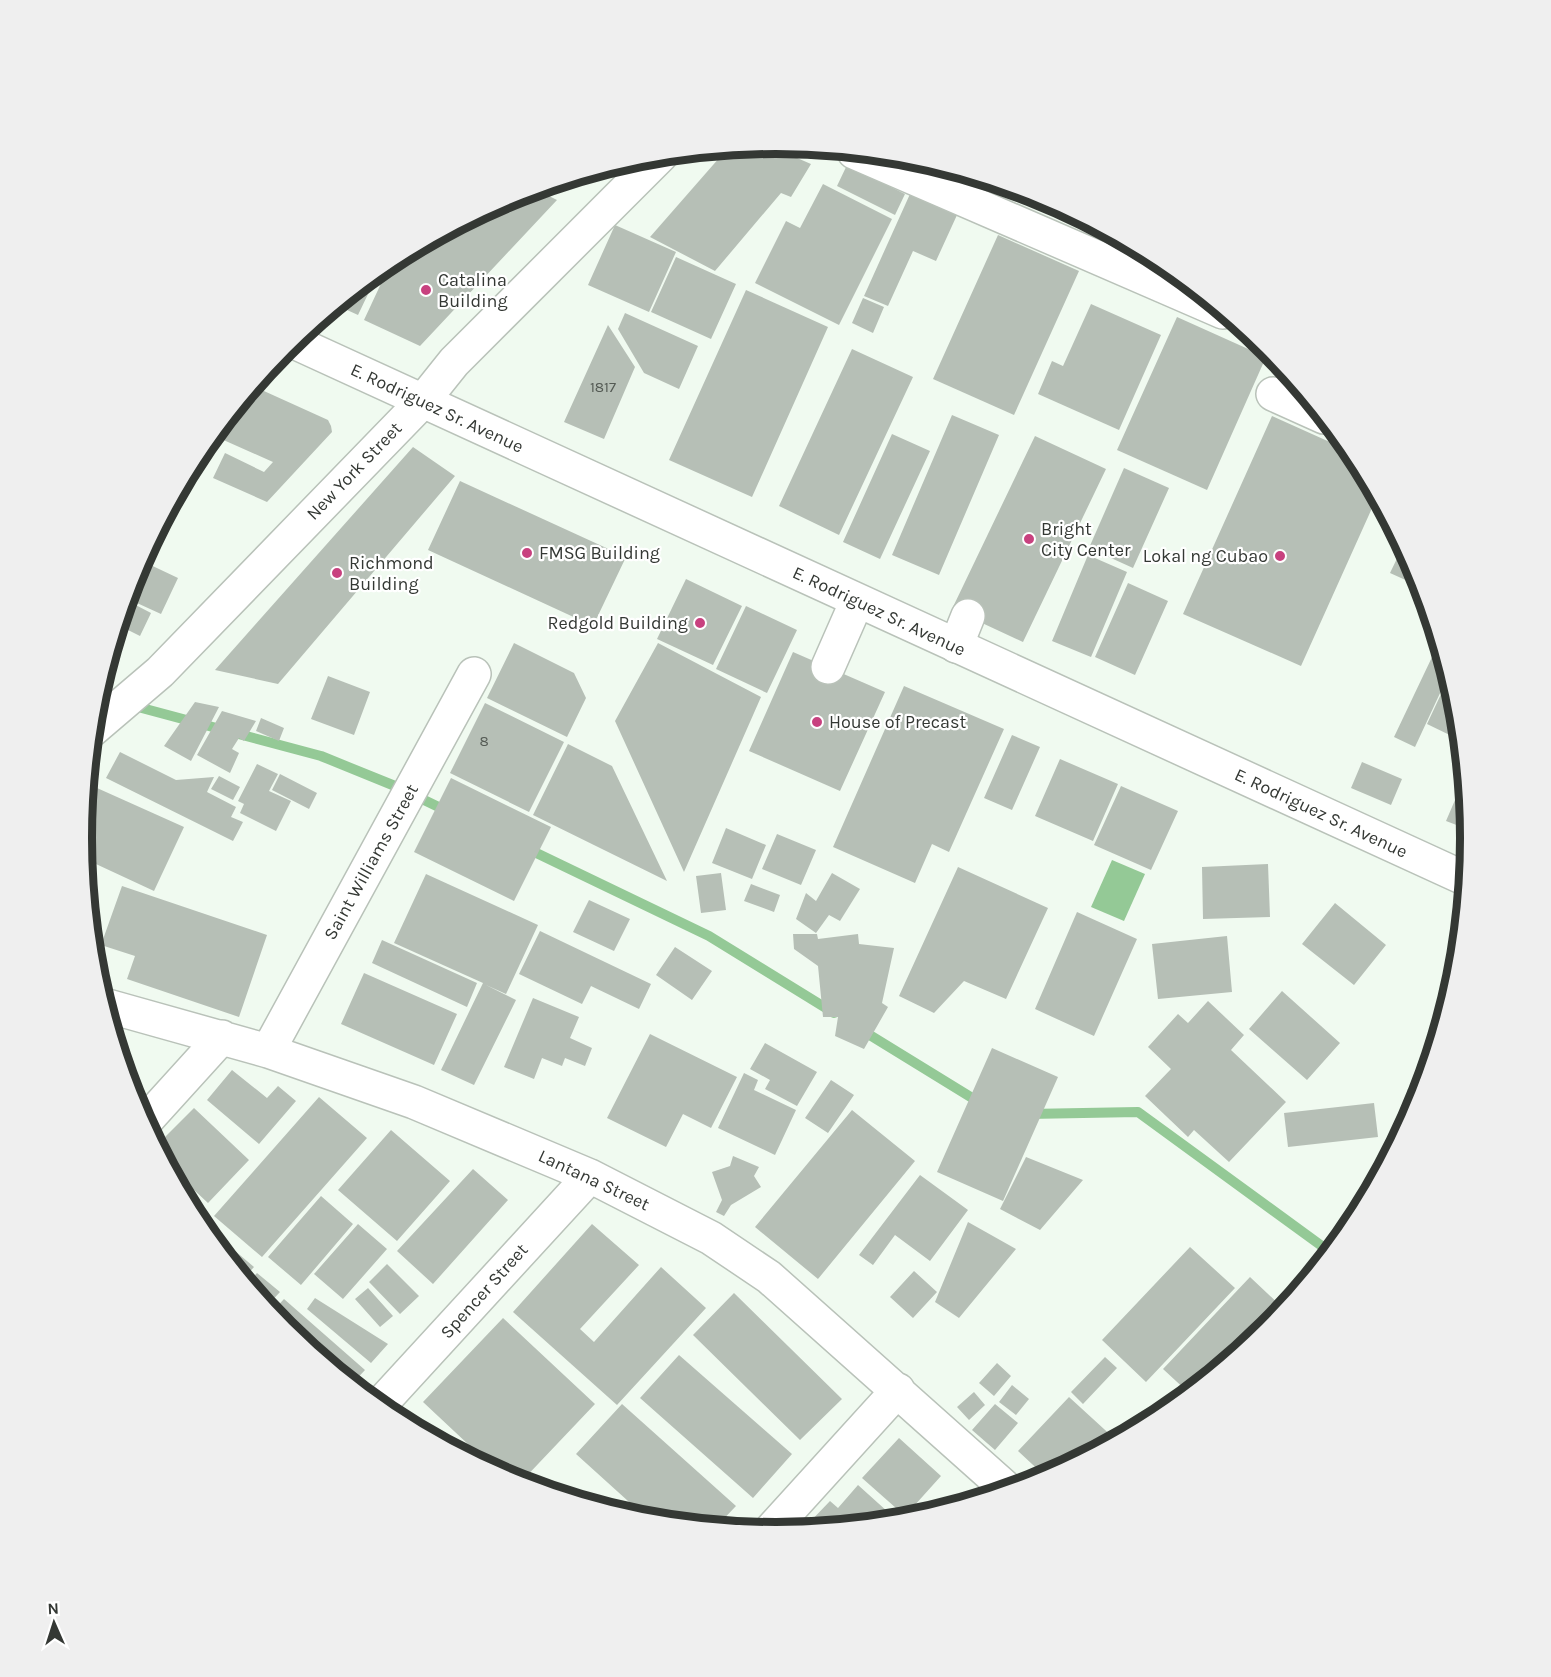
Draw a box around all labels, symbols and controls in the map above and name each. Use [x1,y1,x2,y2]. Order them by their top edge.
place label: Catalina Building [438,269,508,312]
marker: Catalina Building [419,283,433,297]
street label: E. Rodriguez Sr. Avenue [347,358,527,458]
house number: 1817 [590,378,616,396]
street label: New York Street [302,417,406,525]
place label: Bright City Center [1041,518,1131,561]
marker: Bright City Center [1022,532,1036,546]
place label: FMSG Building [539,542,660,564]
place label: Lokal ng Cubao [1143,545,1268,567]
marker: FMSG Building [520,546,534,560]
marker: Lokal ng Cubao [1273,549,1287,563]
place label: Richmond Building [349,552,434,595]
street label: E. Rodriguez Sr. Avenue [789,561,969,661]
marker: Richmond Building [330,566,344,580]
place label: Redgold Building [548,612,688,634]
marker: Redgold Building [693,616,707,630]
place label: House of Precast [829,711,966,733]
marker: House of Precast [810,715,824,729]
house number: 8 [479,732,489,750]
street label: E. Rodriguez Sr. Avenue [1231,763,1411,863]
street label: Saint Williams Street [319,780,423,944]
street label: Lantana Street [535,1145,653,1215]
street label: Spencer Street [436,1239,533,1343]
north arrow [24,1593,84,1653]
text: N [47,1599,59,1618]

